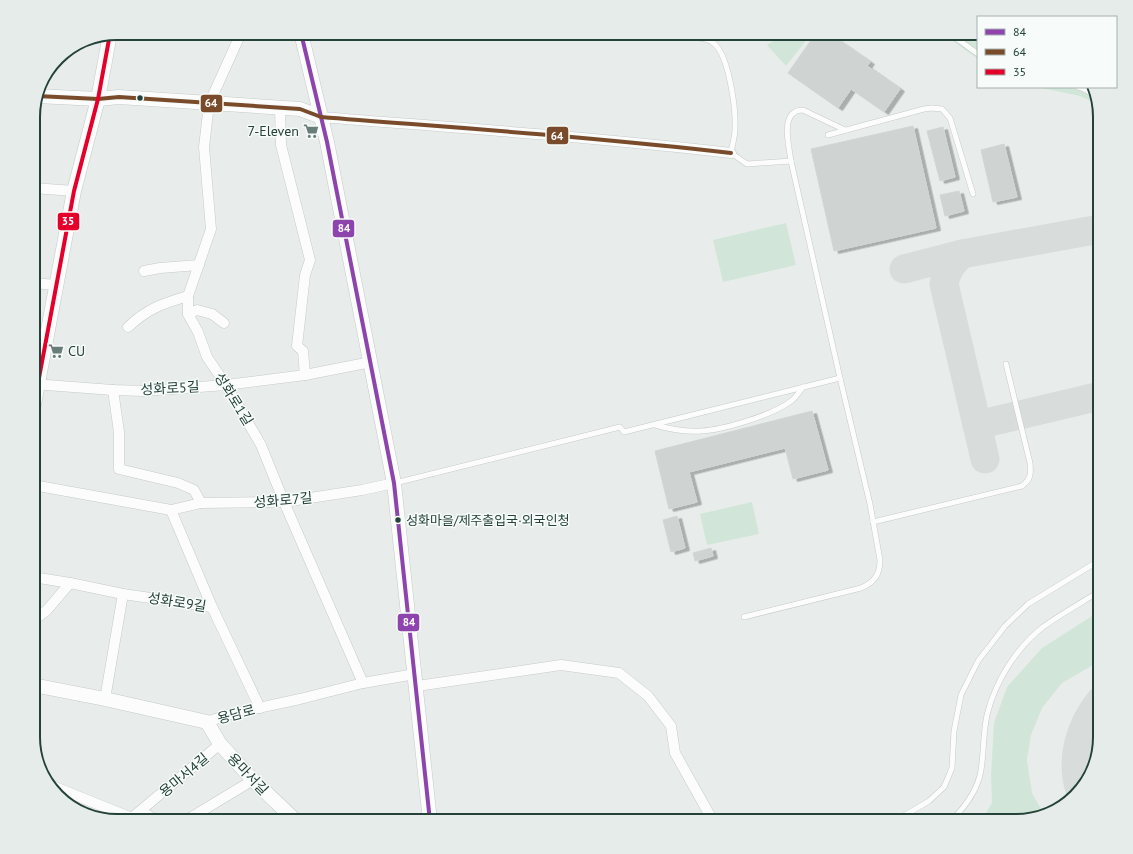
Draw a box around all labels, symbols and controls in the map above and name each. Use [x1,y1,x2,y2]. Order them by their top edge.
legend [977,16,1117,88]
text: 84 [1013,24,1027,39]
text: 64 [1013,44,1027,59]
text: 35 [1013,64,1026,79]
unlabelled marker [135,93,145,103]
line badge: 64 [200,94,223,113]
text: 64 [205,96,218,110]
place label: 7-Eleven [247,122,299,140]
supermarket icon: 7-Eleven [302,122,320,140]
line badge: 64 [546,126,569,145]
text: 64 [551,129,564,143]
line badge: 35 [57,212,80,231]
text: 35 [62,214,74,228]
line badge: 84 [332,219,355,238]
text: 84 [338,221,351,235]
supermarket icon: CU [47,342,65,360]
place label: CU [68,342,85,360]
street label: 성화로1길 [211,369,257,429]
street label: 성화로5길 [140,377,200,399]
street label: 성화로7길 [253,488,313,512]
place label: 성화마을/제주출입국·외국인청 [406,512,570,529]
marker: 성화마을/제주출입국·외국인청 [393,515,403,525]
street label: 성화로9길 [146,588,208,616]
line badge: 84 [397,613,420,632]
text: 84 [403,615,416,629]
street label: 용담로 [215,700,257,728]
street label: 용마서4길 [156,749,212,801]
street label: 용마서길 [224,749,272,799]

